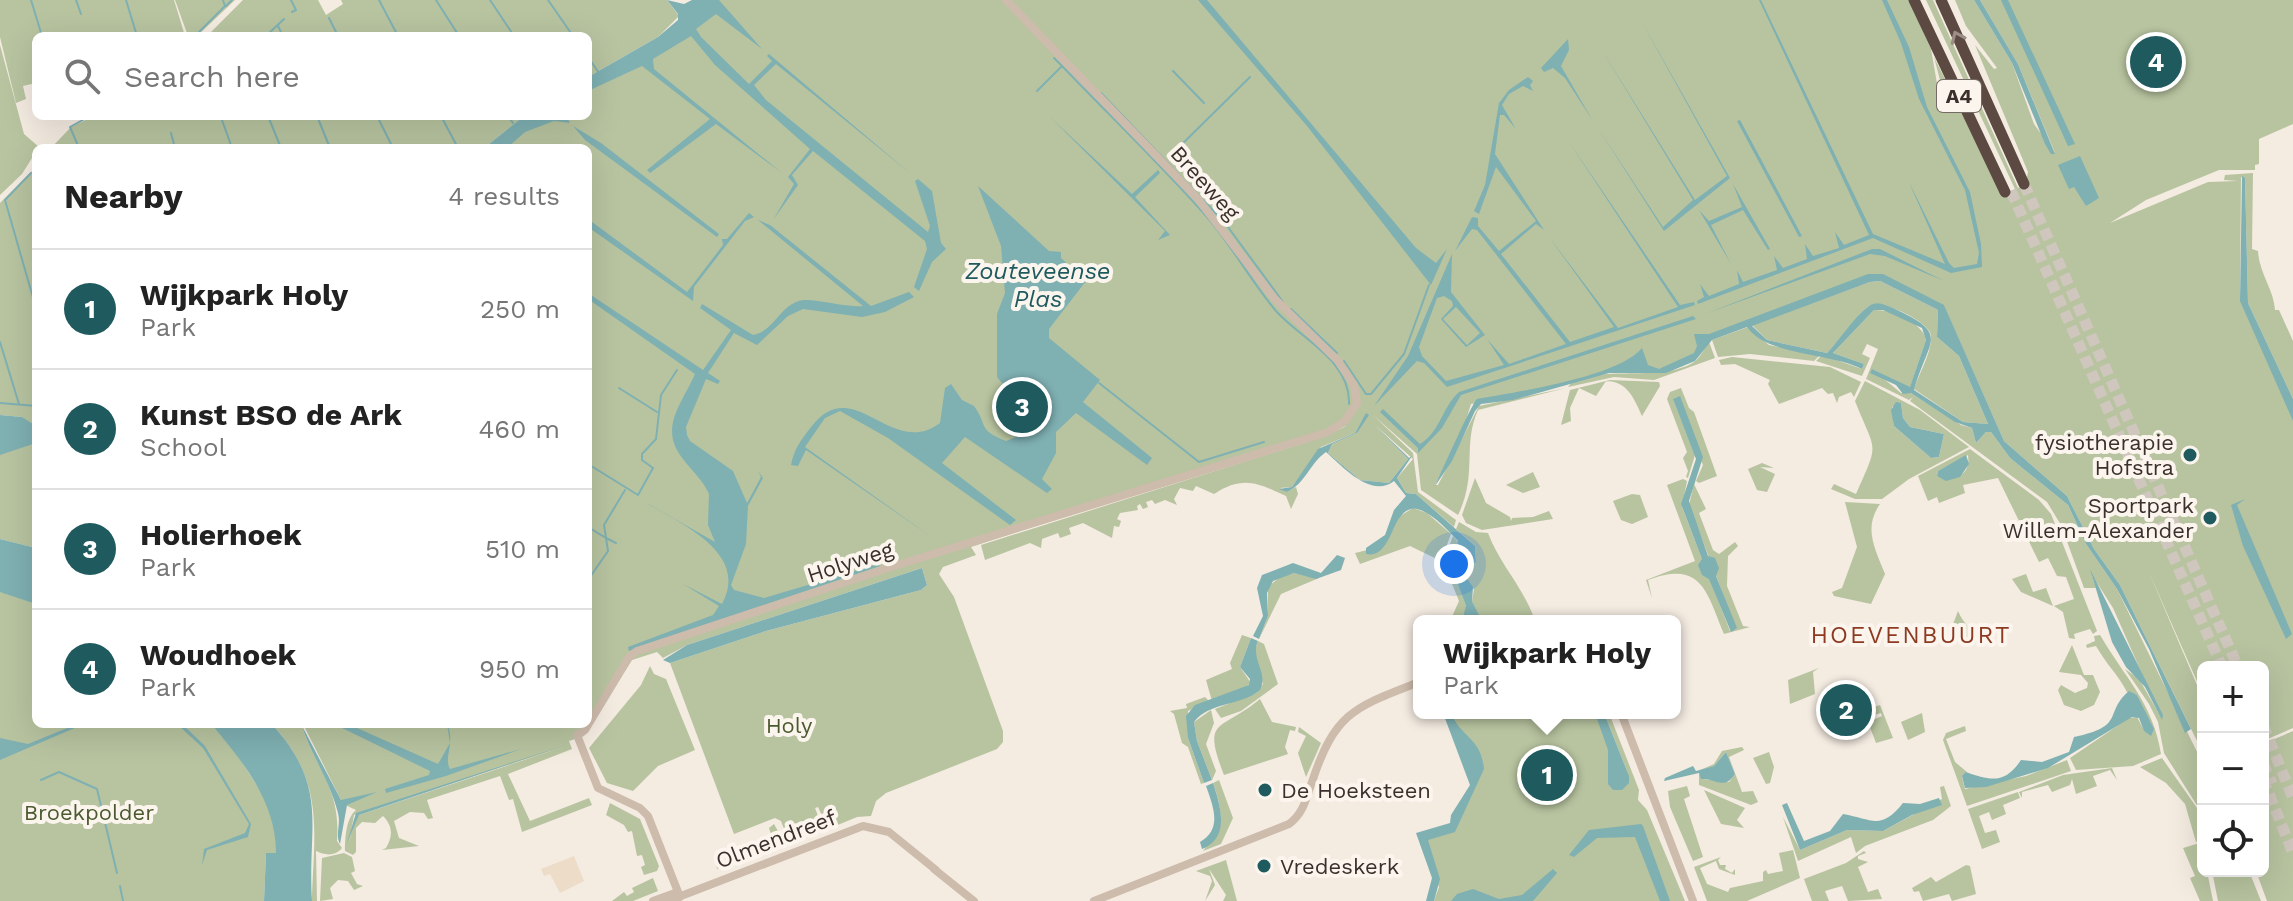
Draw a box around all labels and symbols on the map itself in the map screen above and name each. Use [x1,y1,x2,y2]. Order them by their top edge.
one-way arrow [1951,31,1967,45]
pin: 4 [2130,32,2182,92]
road number: A4 [1937,80,1981,112]
street label: Breeweg [1165,141,1245,225]
water label: Zouteveense Plas [965,257,1110,313]
pin: 3 [996,377,1048,437]
place label: fysiotherapie Hofstra [2035,430,2174,480]
marker: fysiotherapie Hofstra [2181,446,2199,464]
place label: Sportpark Willem-Alexander [2003,493,2194,543]
marker: Sportpark Willem-Alexander [2201,509,2219,527]
street label: Holyweg [804,536,897,588]
your location [1434,544,1474,584]
district label: HOEVENBUURT [1811,621,2012,649]
pin: 2 [1820,680,1872,740]
park label: Holy [766,713,813,738]
pin: 1 [1521,745,1573,805]
place label: De Hoeksteen [1281,778,1431,803]
marker: De Hoeksteen [1256,781,1274,799]
park label: Broekpolder [24,800,154,825]
street label: Olmendreef [712,804,840,873]
place label: Vredeskerk [1280,854,1399,879]
marker: Vredeskerk [1255,857,1273,875]

